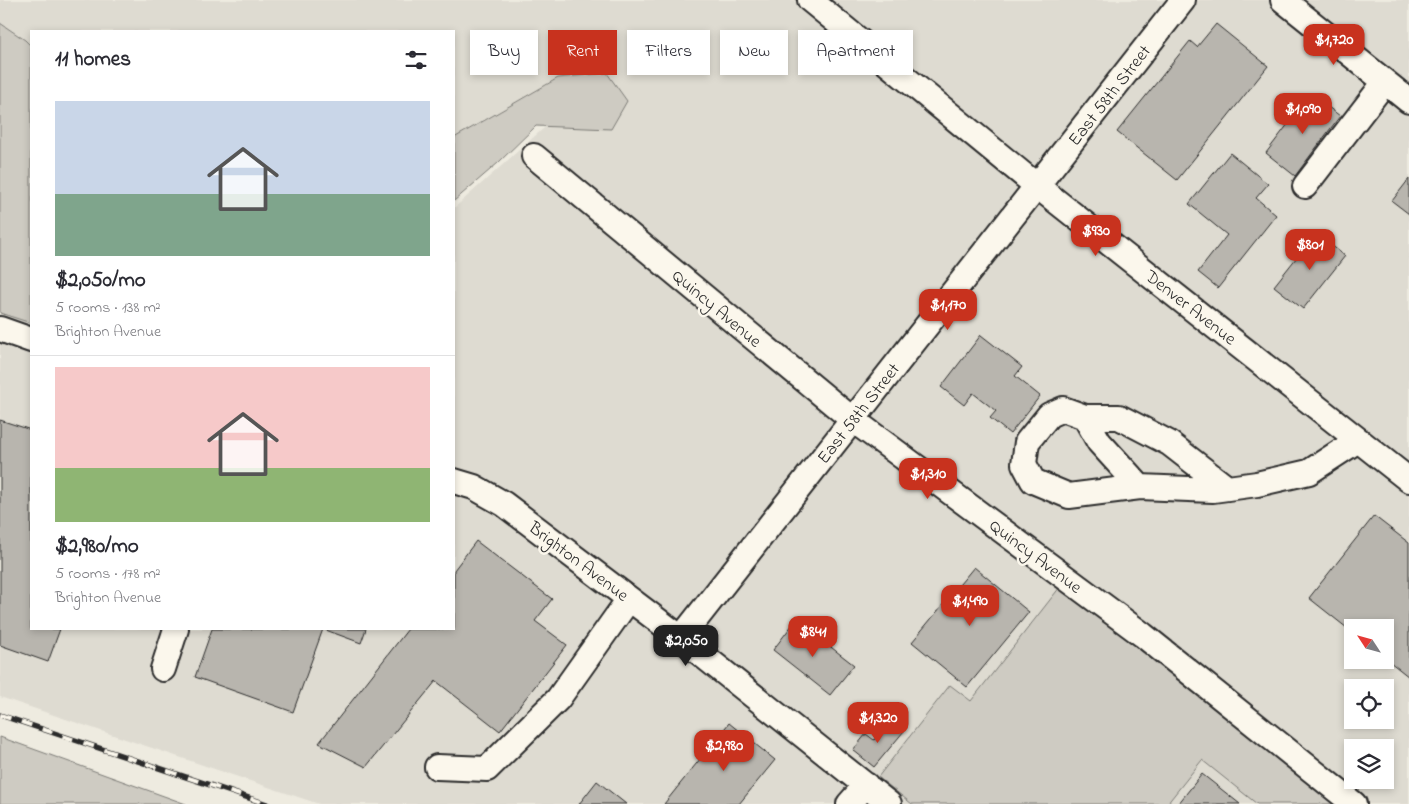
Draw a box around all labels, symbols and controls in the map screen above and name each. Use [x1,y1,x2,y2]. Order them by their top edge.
pin: $1,720 [1293,23,1375,66]
text: $1,720 [1315,28,1353,52]
chip: Buy [470,30,538,75]
chip: Rent [548,30,617,75]
chip: Filters [627,30,710,75]
chip: New [720,30,788,75]
chip: Apartment [798,30,913,75]
street label: East 58th Street [1063,40,1158,152]
text: 11 homes [55,45,131,75]
icon: filters [402,46,430,74]
pin: $1,090 [1262,92,1344,135]
text: $1,090 [1285,97,1321,121]
icon: home [198,134,288,224]
pin: $930 [1066,214,1126,257]
text: $930 [1082,219,1110,243]
pin: $801 [1280,228,1340,271]
text: $801 [1296,233,1324,257]
street label: Quincy Avenue [665,264,767,356]
street label: Denver Avenue [1138,264,1242,353]
text: $2,050/mo [55,266,146,296]
pin: $1,170 [907,288,989,331]
text: $1,170 [930,293,966,317]
text: 5 rooms · 138 m² [55,296,161,320]
text: Brighton Avenue [55,320,161,344]
street label: East 58th Street [812,358,907,470]
icon: home [198,399,288,489]
pin: $1,310 [887,458,969,500]
text: $1,310 [910,462,946,486]
street label: Quincy Avenue [983,514,1087,602]
street label: Brighton Avenue [521,516,634,610]
text: $2,980/mo [55,532,139,562]
text: 5 rooms · 178 m² [55,562,161,586]
pin: $1,490 [929,584,1011,627]
text: Brighton Avenue [55,586,161,610]
text: $1,490 [952,589,988,613]
pin: $841 [783,616,843,658]
north arrow [1344,619,1394,669]
map controls [1344,619,1394,789]
text: $841 [799,620,827,644]
pin: $2,050 [645,624,727,667]
text: $2,050 [664,629,708,653]
button: locate [1344,679,1394,729]
pin: $1,320 [837,702,919,744]
text: $1,320 [859,706,898,730]
pin: $2,980 [683,730,765,772]
text: $2,980 [705,734,743,758]
button: layers [1344,739,1394,789]

